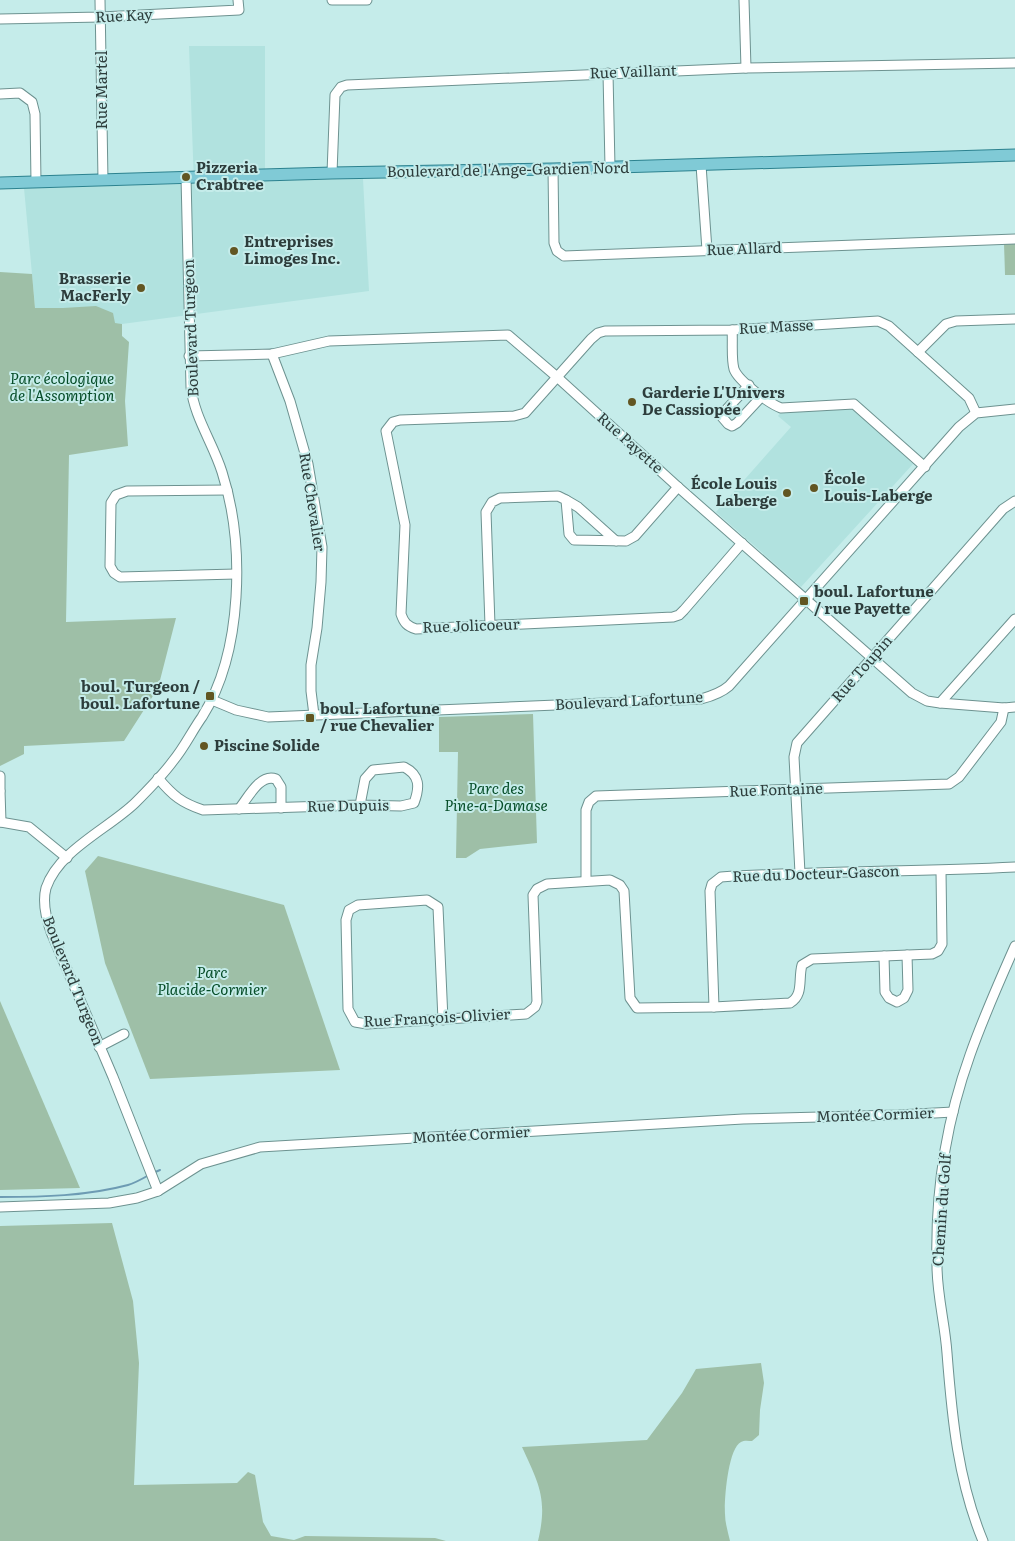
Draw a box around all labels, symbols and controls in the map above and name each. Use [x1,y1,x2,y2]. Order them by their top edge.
street label: Rue Kay [95,1,154,27]
street label: Rue Martel [89,51,112,129]
street label: Rue Vaillant [589,57,677,84]
place label: Pizzeria Crabtree [196,155,264,195]
street label: Boulevard de l'Ange-Gardien Nord [387,155,629,182]
marker: Pizzeria Crabtree [180,171,192,183]
place label: Entreprises Limoges Inc. [244,229,341,269]
street label: Rue Allard [706,235,782,260]
marker: Entreprises Limoges Inc. [228,245,240,257]
street label: Boulevard Turgeon [176,259,203,397]
place label: Brasserie MacFerly [59,266,132,306]
marker: Brasserie MacFerly [135,282,147,294]
street label: Rue Masse [738,312,814,339]
park label: Parc écologique de l'Assomption [10,366,114,406]
place label: Garderie L'Univers De Cassiopée [642,380,785,420]
marker: Garderie L'Univers De Cassiopée [626,396,638,408]
street label: Rue Payette [593,406,669,478]
street label: Rue Chevalier [294,451,333,553]
place label: École Louis-Laberge [824,466,933,506]
place label: École Louis Laberge [691,471,777,511]
marker: École Louis-Laberge [808,482,820,494]
marker: École Louis Laberge [781,487,793,499]
place label: boul. Lafortune / rue Payette [814,579,934,619]
marker: boul. Lafortune / rue Payette [798,595,810,607]
street label: Rue Jolicoeur [422,611,520,638]
street label: Rue Toupin [825,629,897,707]
place label: boul. Turgeon / boul. Lafortune [80,674,200,714]
street label: Boulevard Lafortune [554,684,704,715]
marker: boul. Turgeon / boul. Lafortune [204,690,216,702]
place label: boul. Lafortune / rue Chevalier [320,696,440,736]
marker: boul. Lafortune / rue Chevalier [304,712,316,724]
place label: Piscine Solide [214,733,320,756]
marker: Piscine Solide [198,740,210,752]
street label: Rue Fontaine [729,775,823,802]
park label: Parc des Pine-a-Damase [444,776,548,816]
street label: Rue Dupuis [307,792,389,817]
street label: Rue du Docteur-Gascon [732,858,900,887]
street label: Boulevard Turgeon [38,912,111,1049]
park label: Parc Placide-Cormier [157,960,267,1000]
street label: Rue François-Olivier [363,1001,511,1032]
street label: Montée Cormier [816,1100,934,1127]
street label: Montée Cormier [411,1119,530,1148]
street label: Chemin du Golf [925,1152,956,1267]

